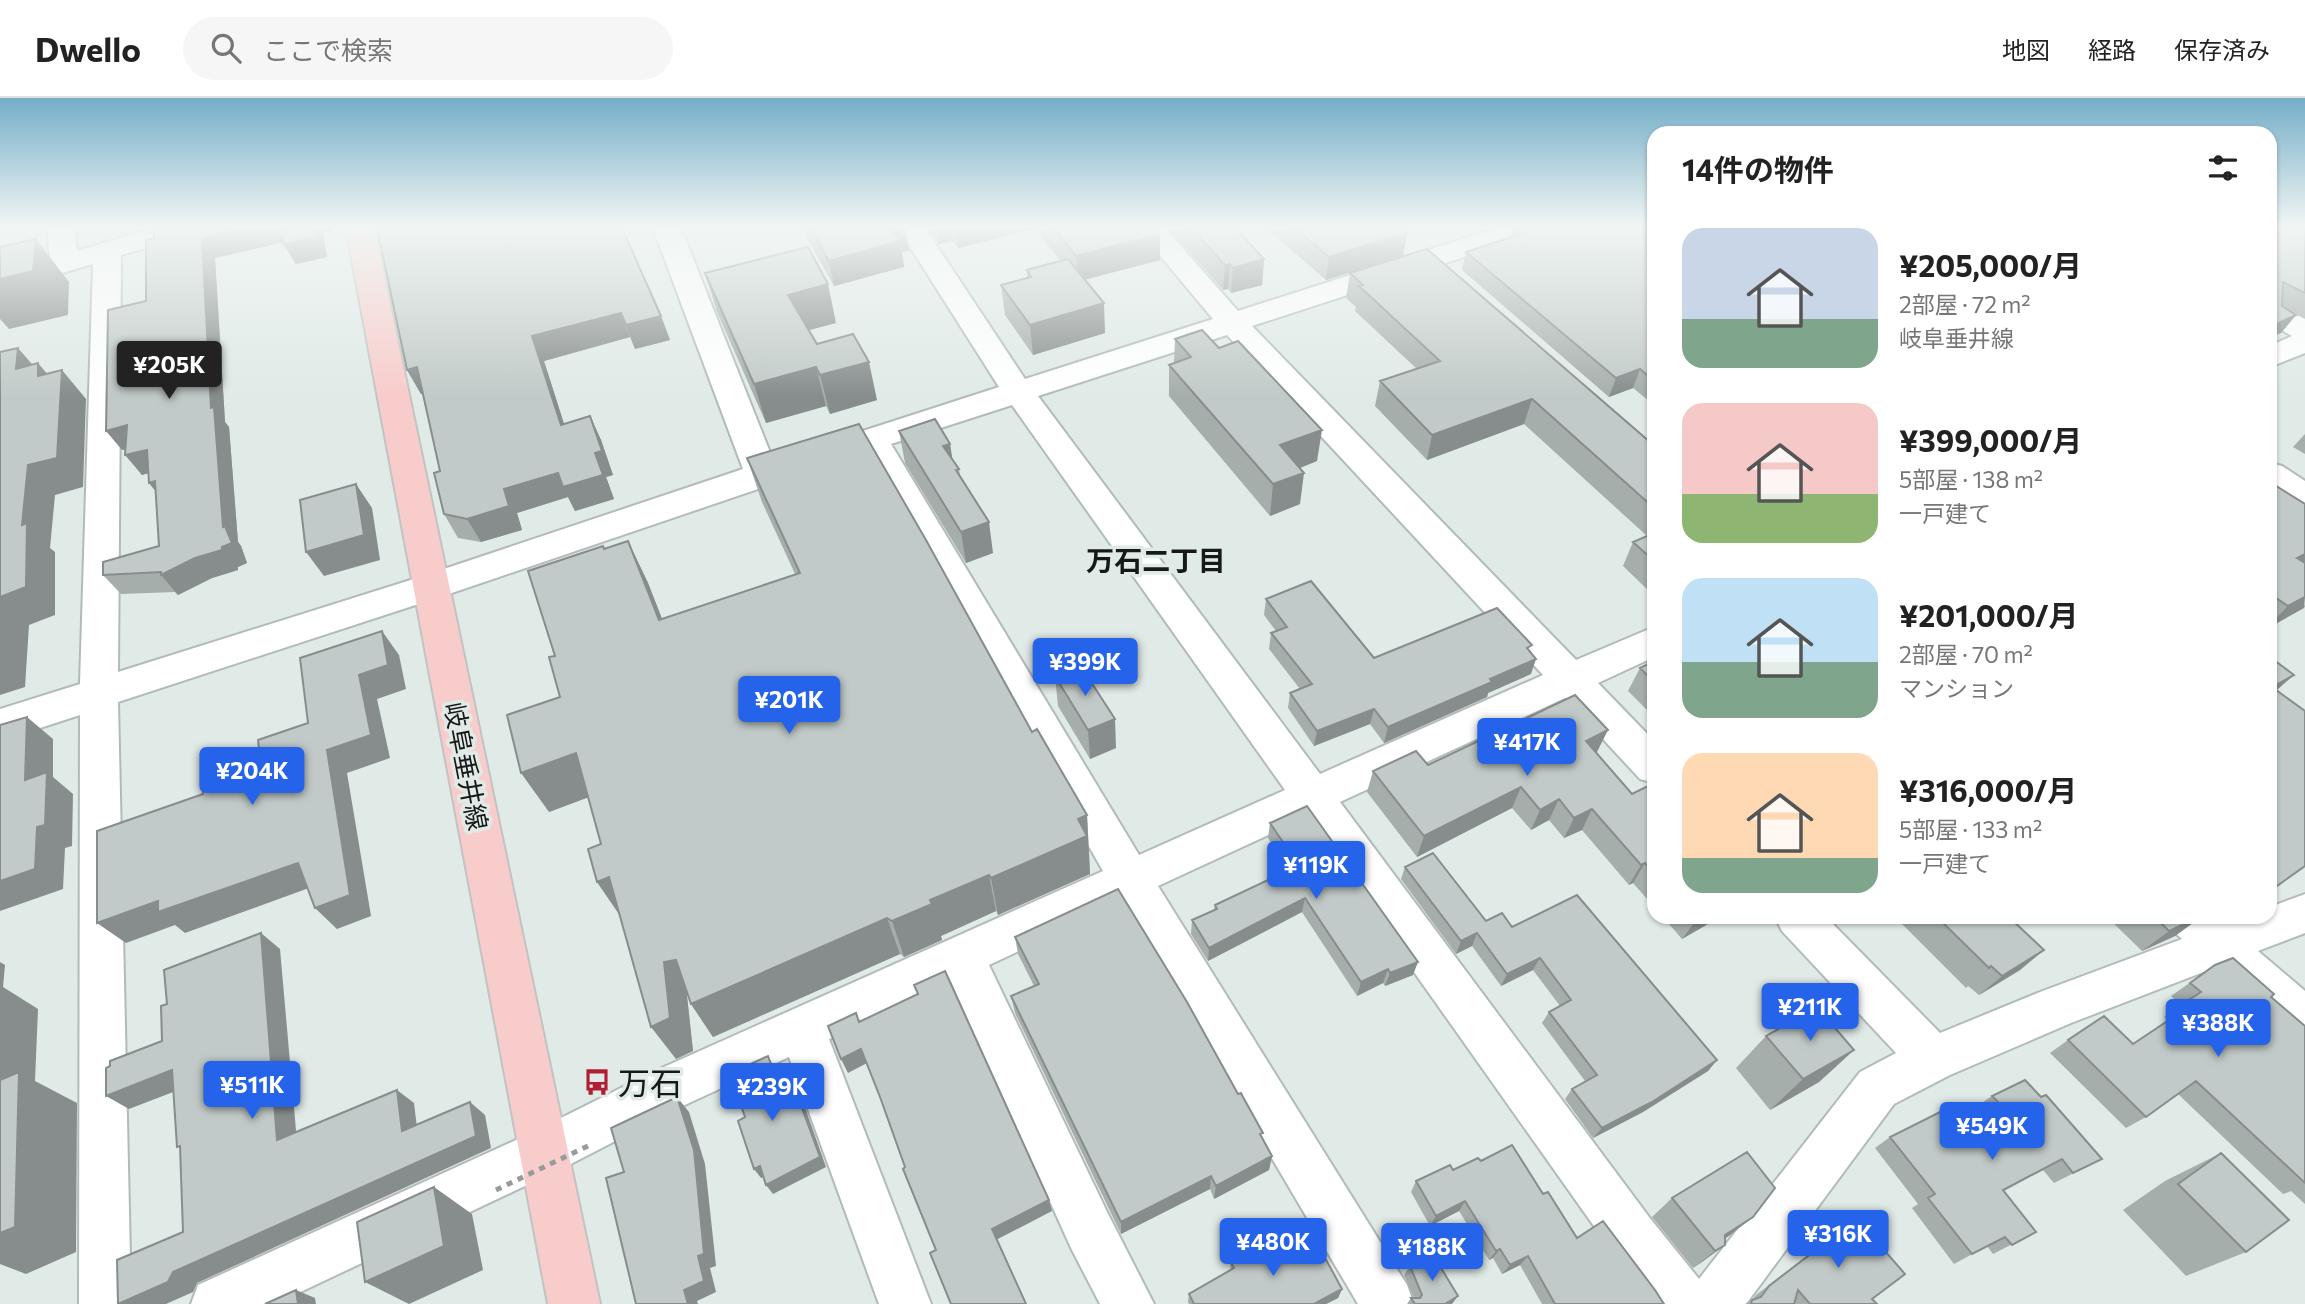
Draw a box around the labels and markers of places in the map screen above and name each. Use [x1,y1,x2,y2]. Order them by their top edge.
pin: ¥205K [120,342,218,401]
pin: ¥399K [1036,638,1134,698]
pin: ¥201K [740,676,838,736]
pin: ¥417K [1478,718,1576,778]
pin: ¥204K [203,748,301,807]
pin: ¥119K [1267,842,1365,901]
pin: ¥211K [1761,984,1859,1043]
pin: ¥388K [2169,1000,2267,1059]
pin: ¥511K [203,1062,301,1121]
place label: 万石 [618,1062,682,1102]
pin: ¥239K [723,1063,821,1123]
bus stop icon: 万石 [582,1067,612,1097]
pin: ¥549K [1943,1102,2041,1162]
pin: ¥316K [1789,1210,1887,1270]
pin: ¥480K [1224,1218,1322,1278]
pin: ¥188K [1383,1224,1481,1283]

